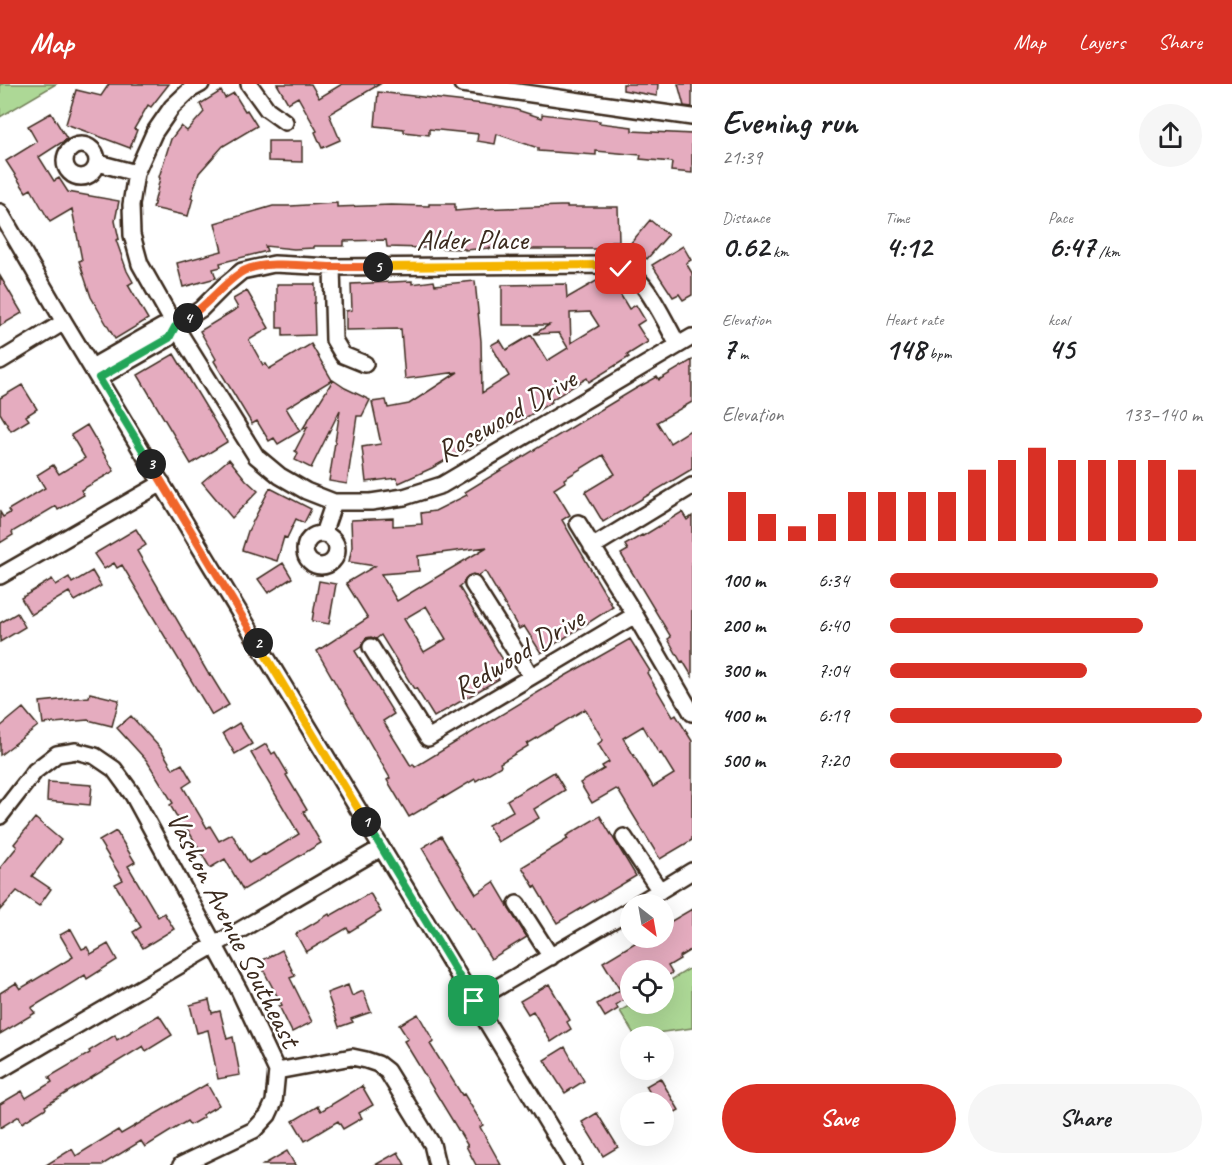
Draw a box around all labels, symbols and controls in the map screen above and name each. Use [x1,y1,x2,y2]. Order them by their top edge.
text: Map [30,25,73,60]
text: Map [1013,29,1046,55]
text: Layers [1079,29,1125,55]
text: Share [1158,29,1202,55]
text: Evening run [722,101,857,143]
button: share [1139,104,1202,167]
text: 21:39 [722,145,762,170]
text: Distance [722,208,770,228]
text: Time [885,208,909,228]
text: Pace [1048,208,1073,228]
street label: Alder Place [416,220,530,258]
text: 0.62 [722,228,769,266]
text: 4:12 [885,228,931,266]
text: 6:47 [1048,228,1095,266]
text: km [769,242,789,262]
text: /km [1095,242,1120,262]
pin [595,243,646,294]
pin: 5 [363,252,393,282]
icon: check [604,252,637,285]
text: 5 [375,257,381,277]
pin: 4 [173,303,203,333]
text: 4 [184,308,192,328]
text: Elevation [722,310,771,330]
text: Heart rate [885,310,943,330]
text: kcal [1048,310,1069,330]
text: 7 [722,330,735,368]
text: 148 [885,330,926,368]
text: 45 [1048,330,1075,368]
text: m [735,344,748,364]
text: bpm [926,344,951,364]
street label: Rosewood Drive [429,358,585,470]
text: Elevation [722,402,784,427]
text: 133–140 m [1123,402,1202,427]
pin: 3 [136,449,166,479]
text: 3 [147,454,155,474]
text: 100 m [722,568,765,593]
text: 6:34 [818,568,849,593]
street label: Redwood Drive [445,598,593,707]
text: 200 m [722,613,765,638]
text: 6:40 [818,613,849,638]
pin: 2 [243,628,273,658]
text: 2 [254,633,262,653]
text: 300 m [722,658,765,683]
text: 7:04 [818,658,849,683]
text: 400 m [722,703,765,728]
text: 6:19 [818,703,849,728]
text: 500 m [722,748,765,773]
text: 7:20 [818,748,849,773]
street label: Vashon Avenue Southeast [158,805,311,1056]
pin: 1 [351,807,381,837]
text: 1 [362,812,370,832]
north arrow [620,894,674,948]
map controls [620,894,674,1146]
button: locate [620,960,674,1014]
pin [448,975,499,1026]
icon: arrive [457,984,490,1017]
button: + [620,1026,674,1080]
button: Save [722,1084,956,1153]
button: Share [968,1084,1202,1153]
button: − [620,1092,674,1146]

